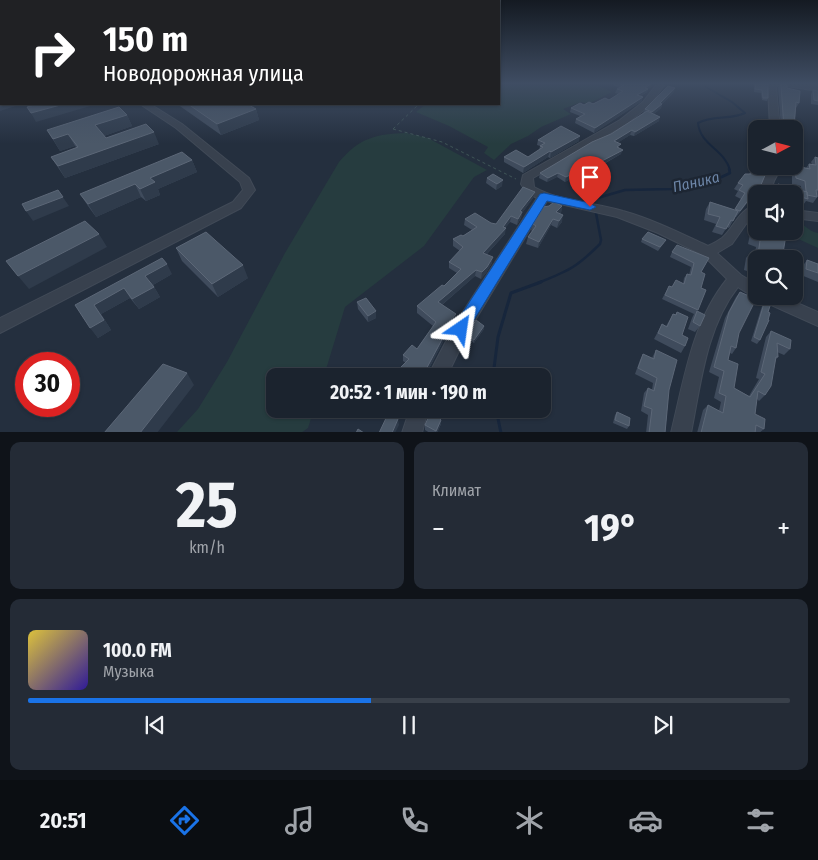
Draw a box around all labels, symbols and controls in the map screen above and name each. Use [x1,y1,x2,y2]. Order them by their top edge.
text: 150 m [103,18,188,60]
icon: right [20,20,85,85]
text: Новодорожная улица [103,60,304,87]
north arrow [748,120,802,175]
map controls [748,120,803,305]
pin [569,156,611,207]
icon: arrive [576,163,604,191]
water label: Паника [671,168,721,196]
button: sound [748,185,803,240]
button: search [748,250,803,305]
position arrow [434,302,486,354]
speed limit sign: 30 [15,352,80,417]
text: 20:52 · 1 мин · 190 m [330,381,487,404]
text: 25 [176,466,238,544]
text: Климат [432,481,481,500]
text: 19° [584,505,638,551]
text: − [432,512,445,545]
text: + [777,512,790,545]
text: km/h [189,538,225,557]
text: 100.0 FM [103,639,172,662]
text: Музыка [103,662,154,681]
icon: previous [141,711,169,739]
icon: pause [395,711,423,739]
icon: next [649,711,677,739]
icon: directions [167,803,202,838]
icon: music [282,803,317,838]
icon: phone [397,803,432,838]
icon: climate [512,803,547,838]
icon: car [628,803,663,838]
icon: filters [743,803,778,838]
text: 20:51 [40,807,86,834]

